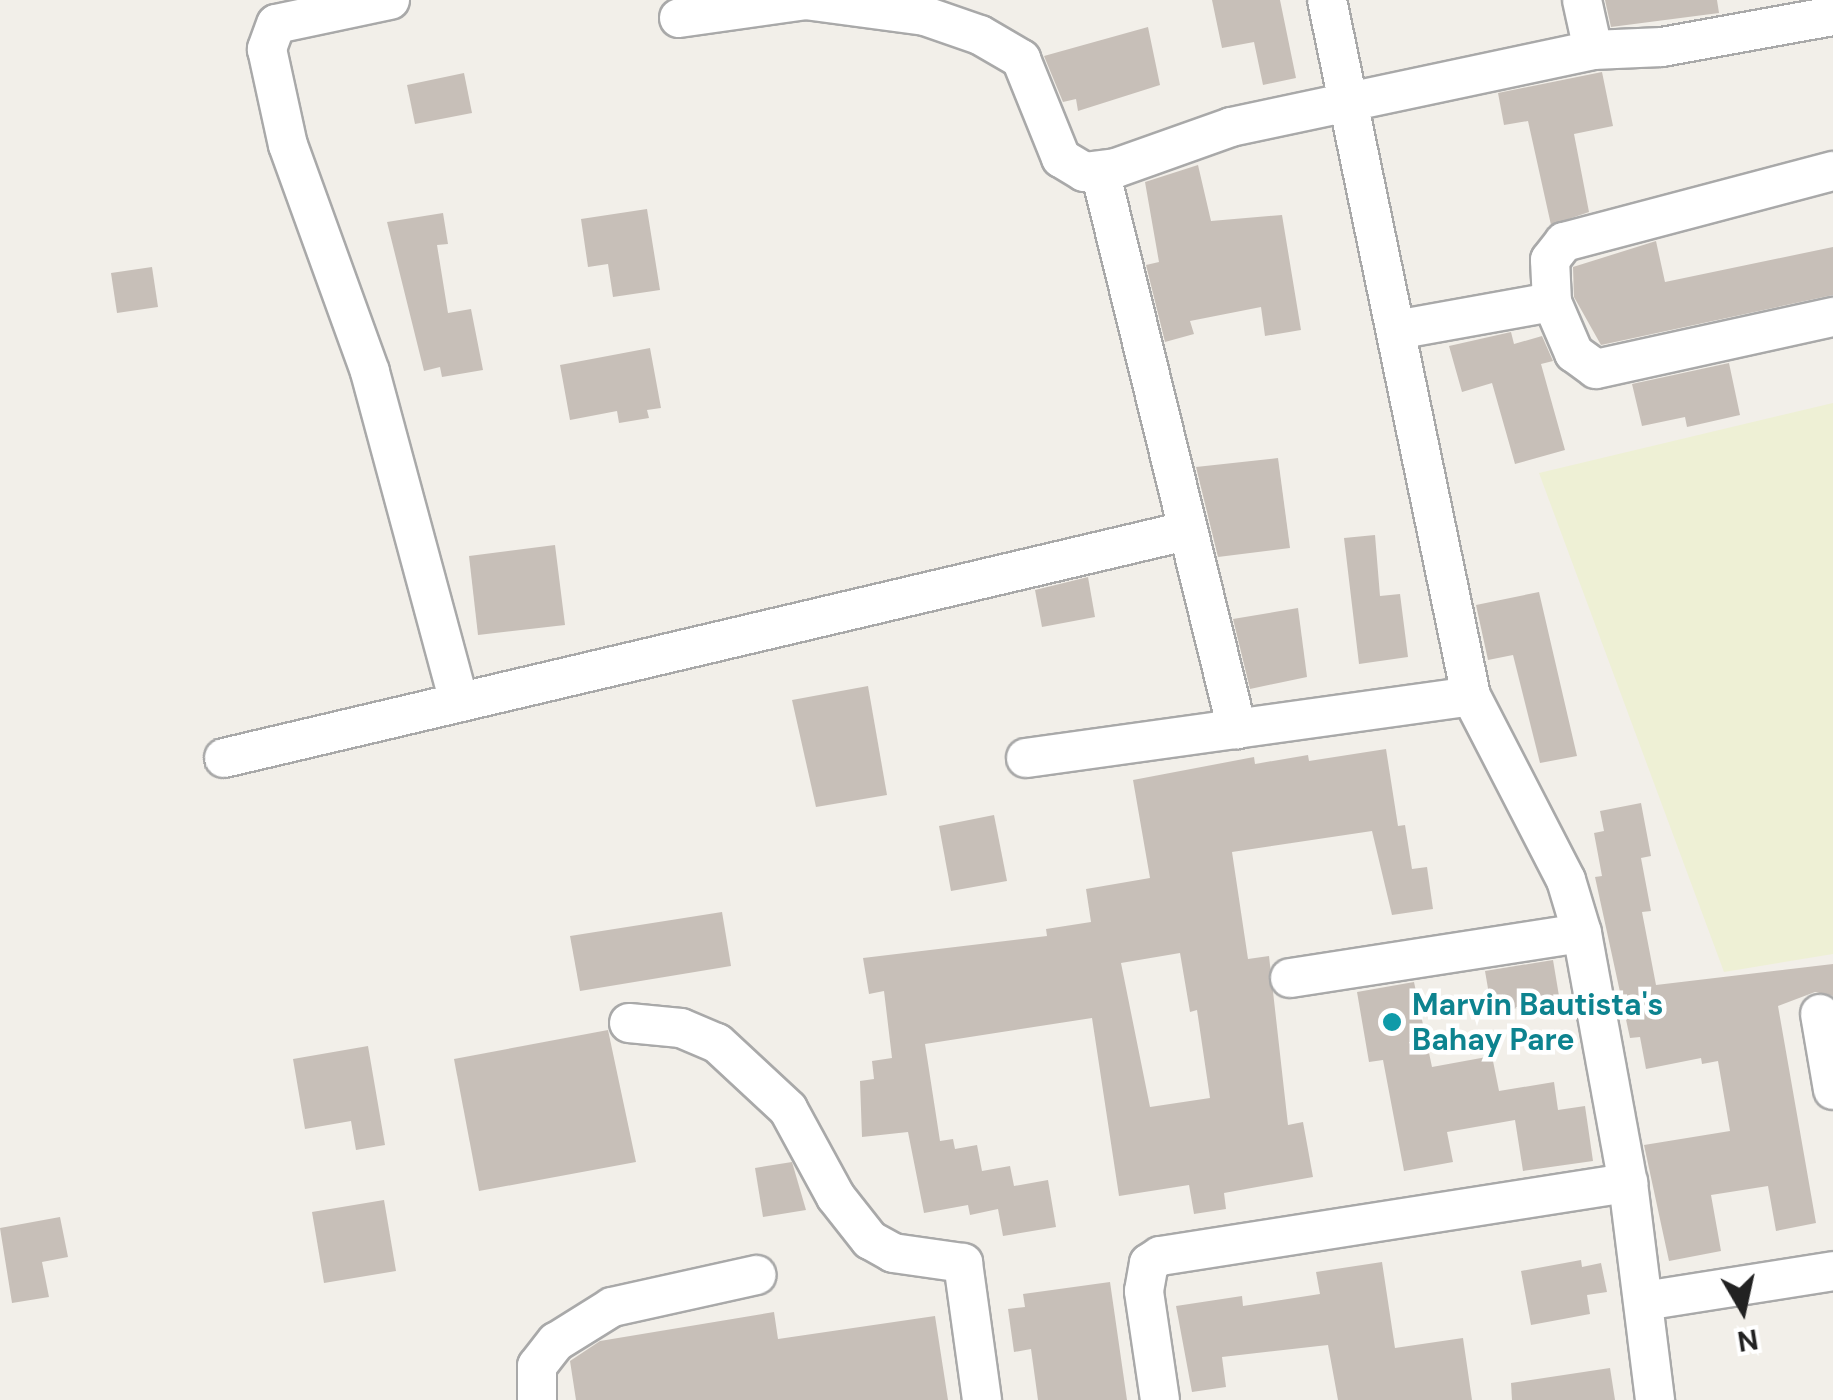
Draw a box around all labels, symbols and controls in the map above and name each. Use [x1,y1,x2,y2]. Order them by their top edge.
place label: Marvin Bautista's Bahay Pare [1412,987,1664,1058]
marker: Marvin Bautista's Bahay Pare [1381,1011,1403,1033]
north arrow [1693,1260,1793,1360]
text: N [1735,1320,1761,1360]

